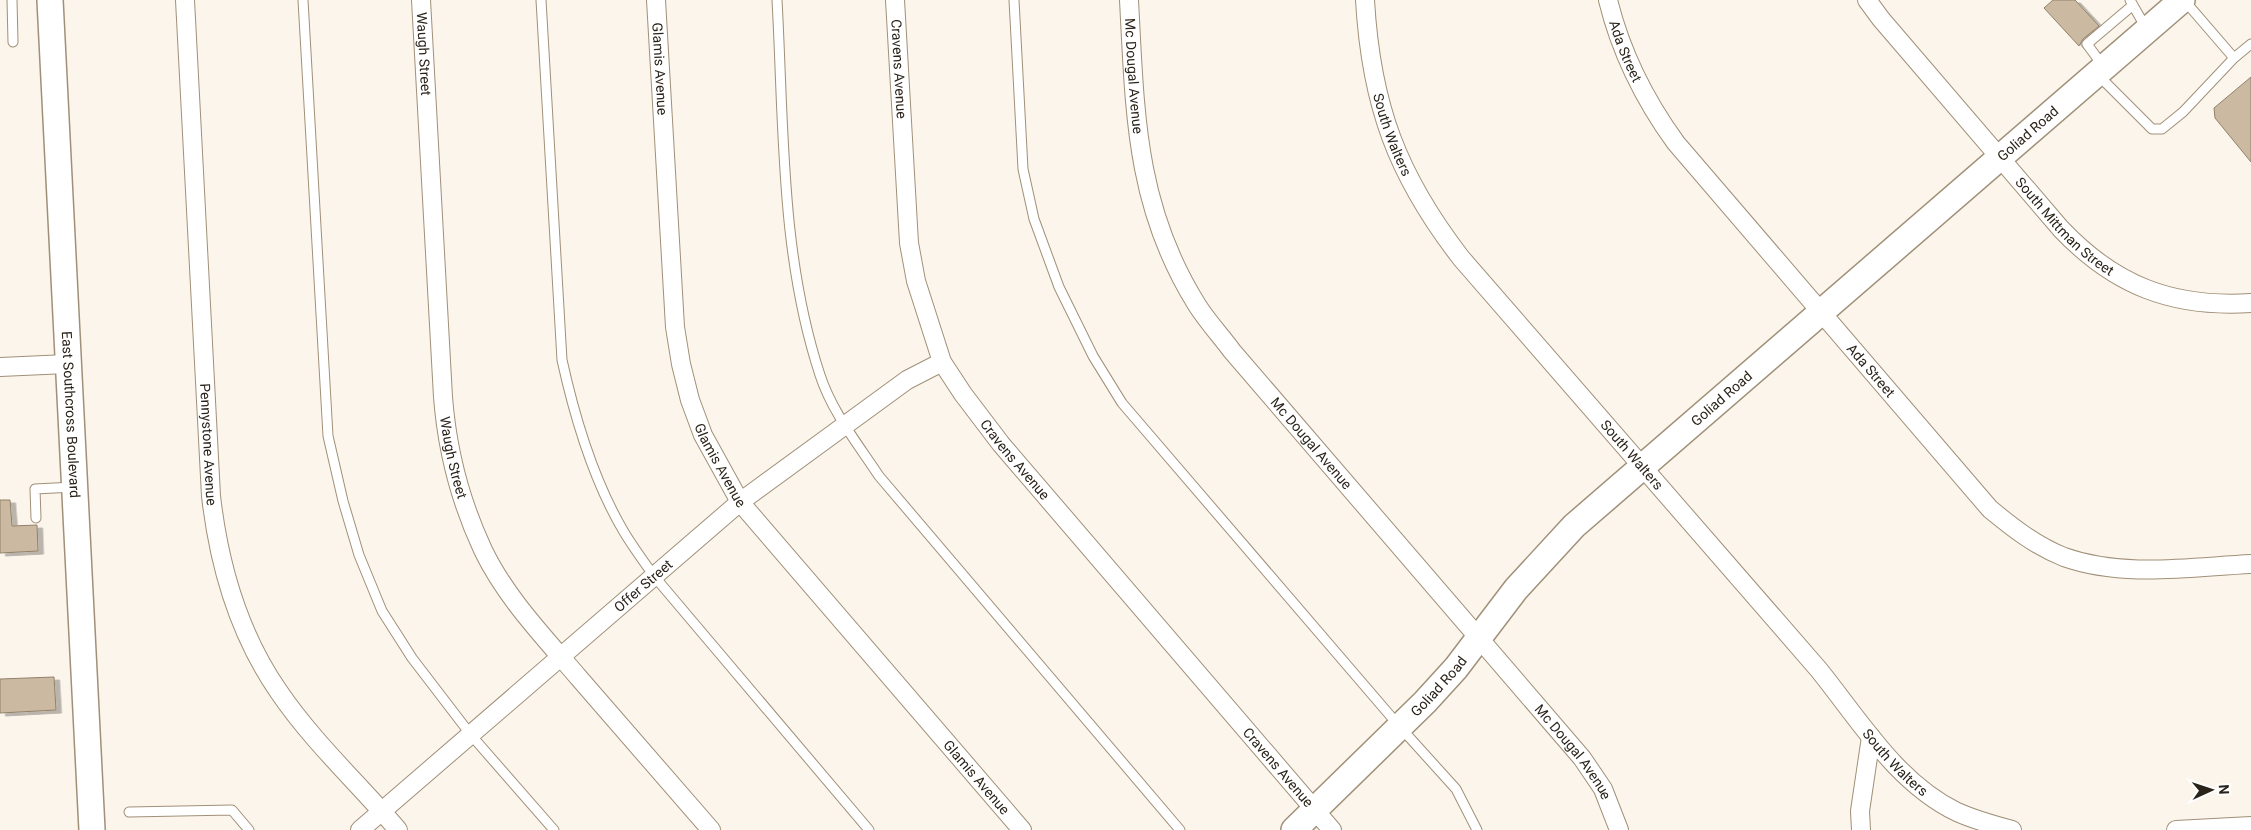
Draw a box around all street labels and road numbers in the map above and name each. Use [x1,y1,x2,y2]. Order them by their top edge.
street label: Waugh Street [414,12,434,97]
street label: Mc Dougal Avenue [1122,18,1146,135]
street label: Ada Street [1606,18,1645,85]
street label: Cravens Avenue [888,19,910,119]
street label: Glamis Avenue [649,22,671,116]
street label: South Walters [1370,92,1415,179]
street label: Goliad Road [1994,103,2062,164]
street label: South Mittman Street [2012,174,2117,279]
street label: East Southcross Boulevard [59,331,83,498]
street label: Ada Street [1844,340,1899,401]
street label: Goliad Road [1688,368,1755,429]
street label: Pennystone Avenue [197,383,220,506]
street label: Mc Dougal Avenue [1267,394,1355,492]
street label: Waugh Street [437,415,471,501]
street label: Cravens Avenue [977,416,1053,503]
street label: South Walters [1597,417,1667,493]
street label: Glamis Avenue [691,421,749,511]
street label: Offer Street [611,556,676,615]
street label: Goliad Road [1407,653,1470,720]
street label: Mc Dougal Avenue [1531,701,1614,802]
street label: Cravens Avenue [1240,724,1317,810]
street label: South Walters [1859,726,1931,799]
street label: Glamis Avenue [940,737,1013,818]

